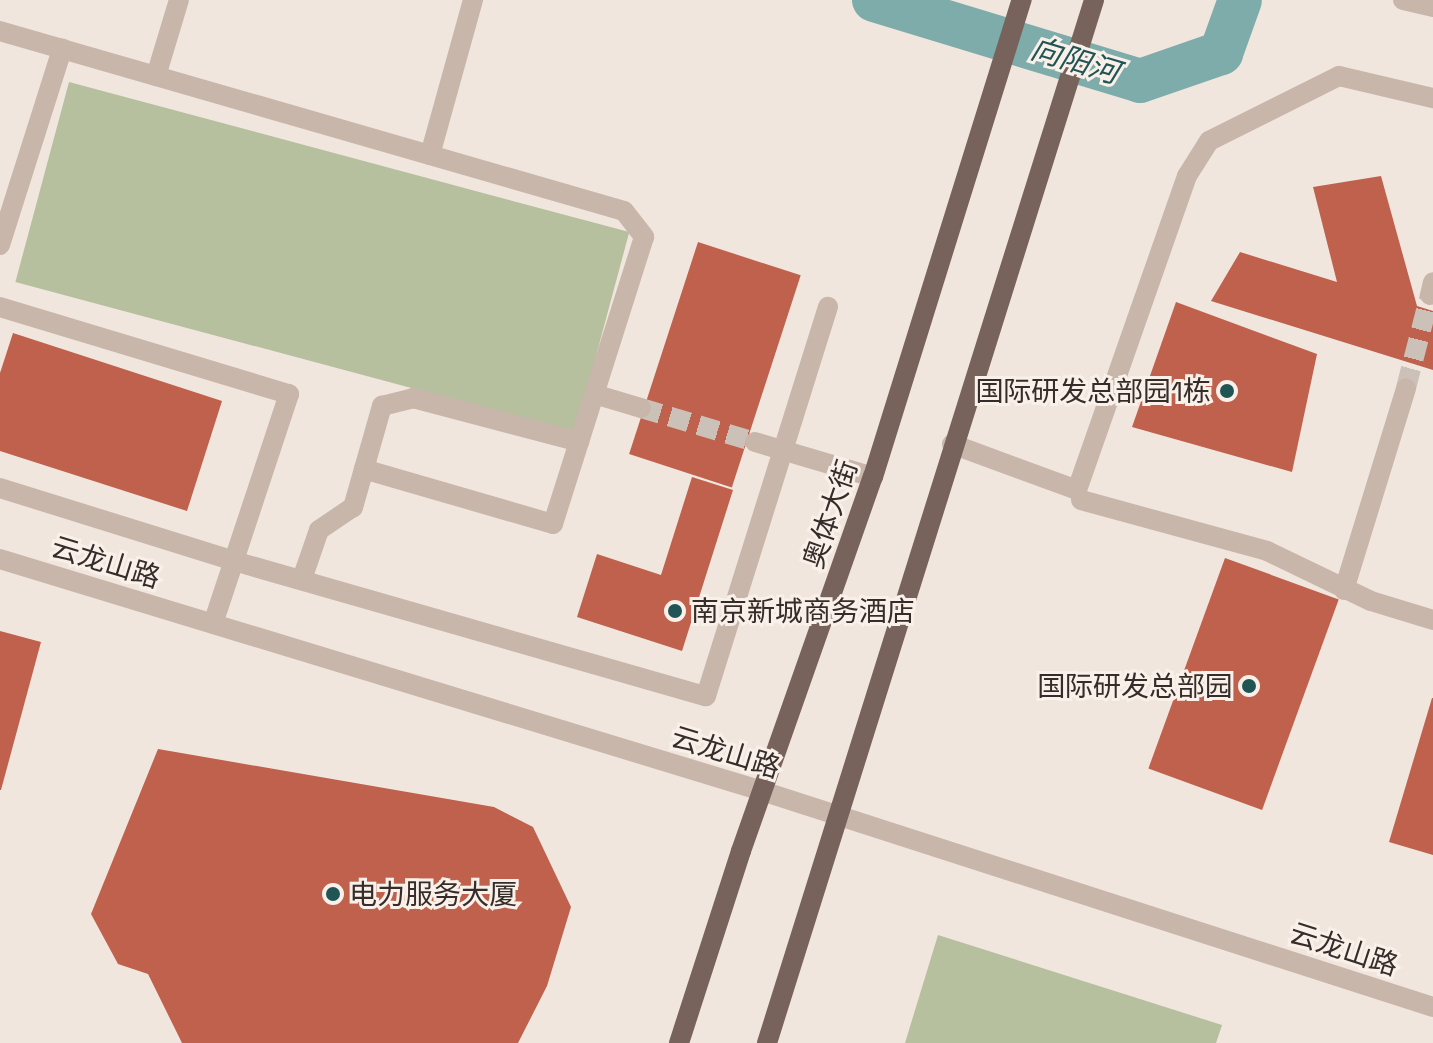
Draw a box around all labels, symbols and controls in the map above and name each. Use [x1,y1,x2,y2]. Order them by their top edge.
water label: 向阳河 [1027,31,1123,91]
place label: 国际研发总部园1栋 [975,374,1211,408]
marker: 国际研发总部园1栋 [1218,382,1236,400]
street label: 奥体大街 [796,456,864,572]
street label: 云龙山路 [48,530,164,594]
place label: 南京新城商务酒店 [691,594,915,628]
marker: 南京新城商务酒店 [666,602,684,620]
place label: 国际研发总部园 [1037,669,1233,703]
marker: 国际研发总部园 [1240,677,1258,695]
street label: 云龙山路 [668,720,784,784]
place label: 电力服务大厦 [349,877,517,911]
marker: 电力服务大厦 [324,885,342,903]
street label: 云龙山路 [1286,916,1402,982]

